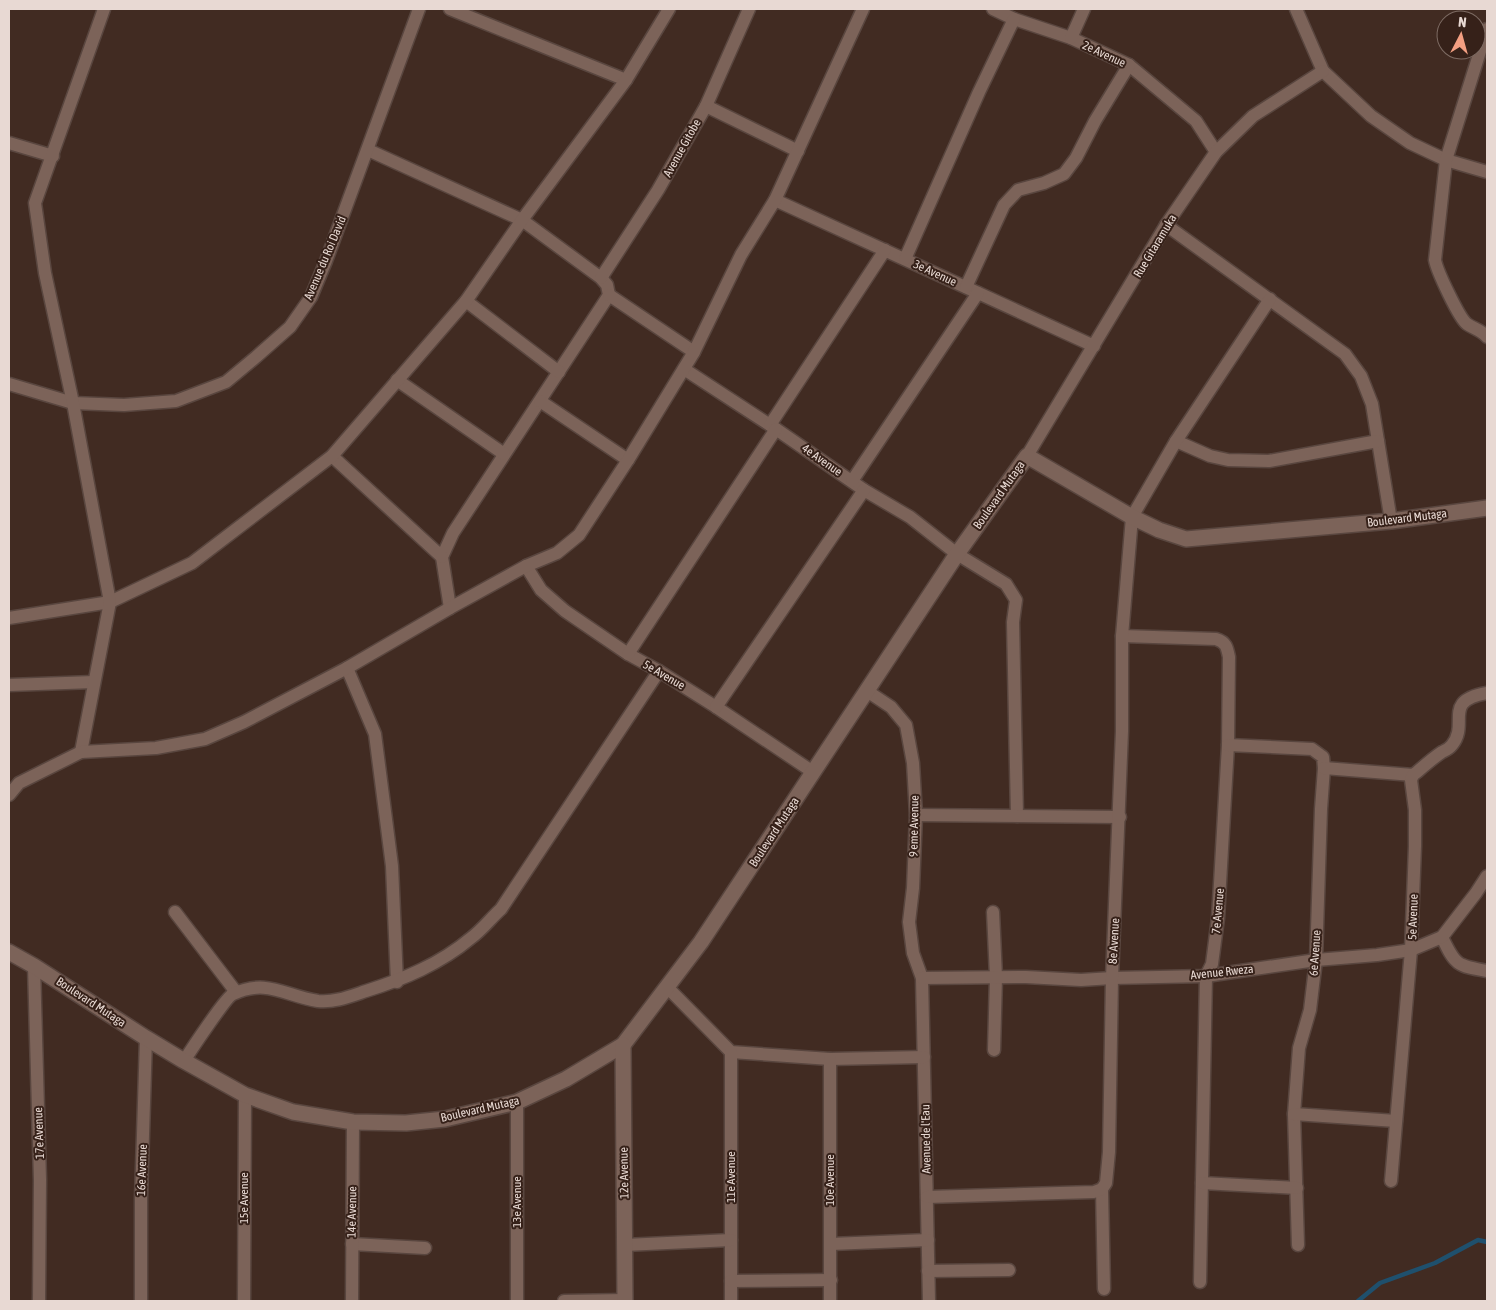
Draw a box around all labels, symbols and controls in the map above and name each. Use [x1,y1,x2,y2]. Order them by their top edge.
north arrow [1436,10,1486,60]
text: N [1457,14,1467,30]
street label: 2e Avenue [1080,38,1128,70]
street label: Avenue Gitobe [660,117,704,179]
street label: Rue Gitaramuka [1131,212,1179,280]
street label: Avenue du Roi David [301,214,349,302]
street label: 3e Avenue [911,257,959,289]
street label: 4e Avenue [799,441,845,479]
street label: Boulevard Mutaga [970,458,1028,532]
street label: Boulevard Mutaga [1366,506,1448,530]
street label: 5e Avenue [641,657,687,693]
street label: Boulevard Mutaga [746,795,802,869]
street label: 9 eme Avenue [906,795,922,857]
street label: 7e Avenue [1209,888,1227,934]
street label: 5e Avenue [1405,894,1421,940]
street label: 8e Avenue [1106,918,1122,964]
street label: 6e Avenue [1306,930,1324,976]
street label: Avenue Rweza [1190,962,1254,982]
street label: Boulevard Mutaga [54,974,128,1030]
street label: Boulevard Mutaga [439,1093,521,1125]
street label: Avenue de l'Eau [918,1104,934,1174]
street label: 17e Avenue [31,1107,47,1159]
street label: 16e Avenue [134,1144,150,1196]
street label: 12e Avenue [617,1147,631,1199]
street label: 11e Avenue [724,1151,738,1203]
street label: 10e Avenue [823,1154,837,1206]
street label: 15e Avenue [237,1172,251,1224]
street label: 13e Avenue [510,1176,524,1228]
street label: 14e Avenue [345,1186,359,1238]

